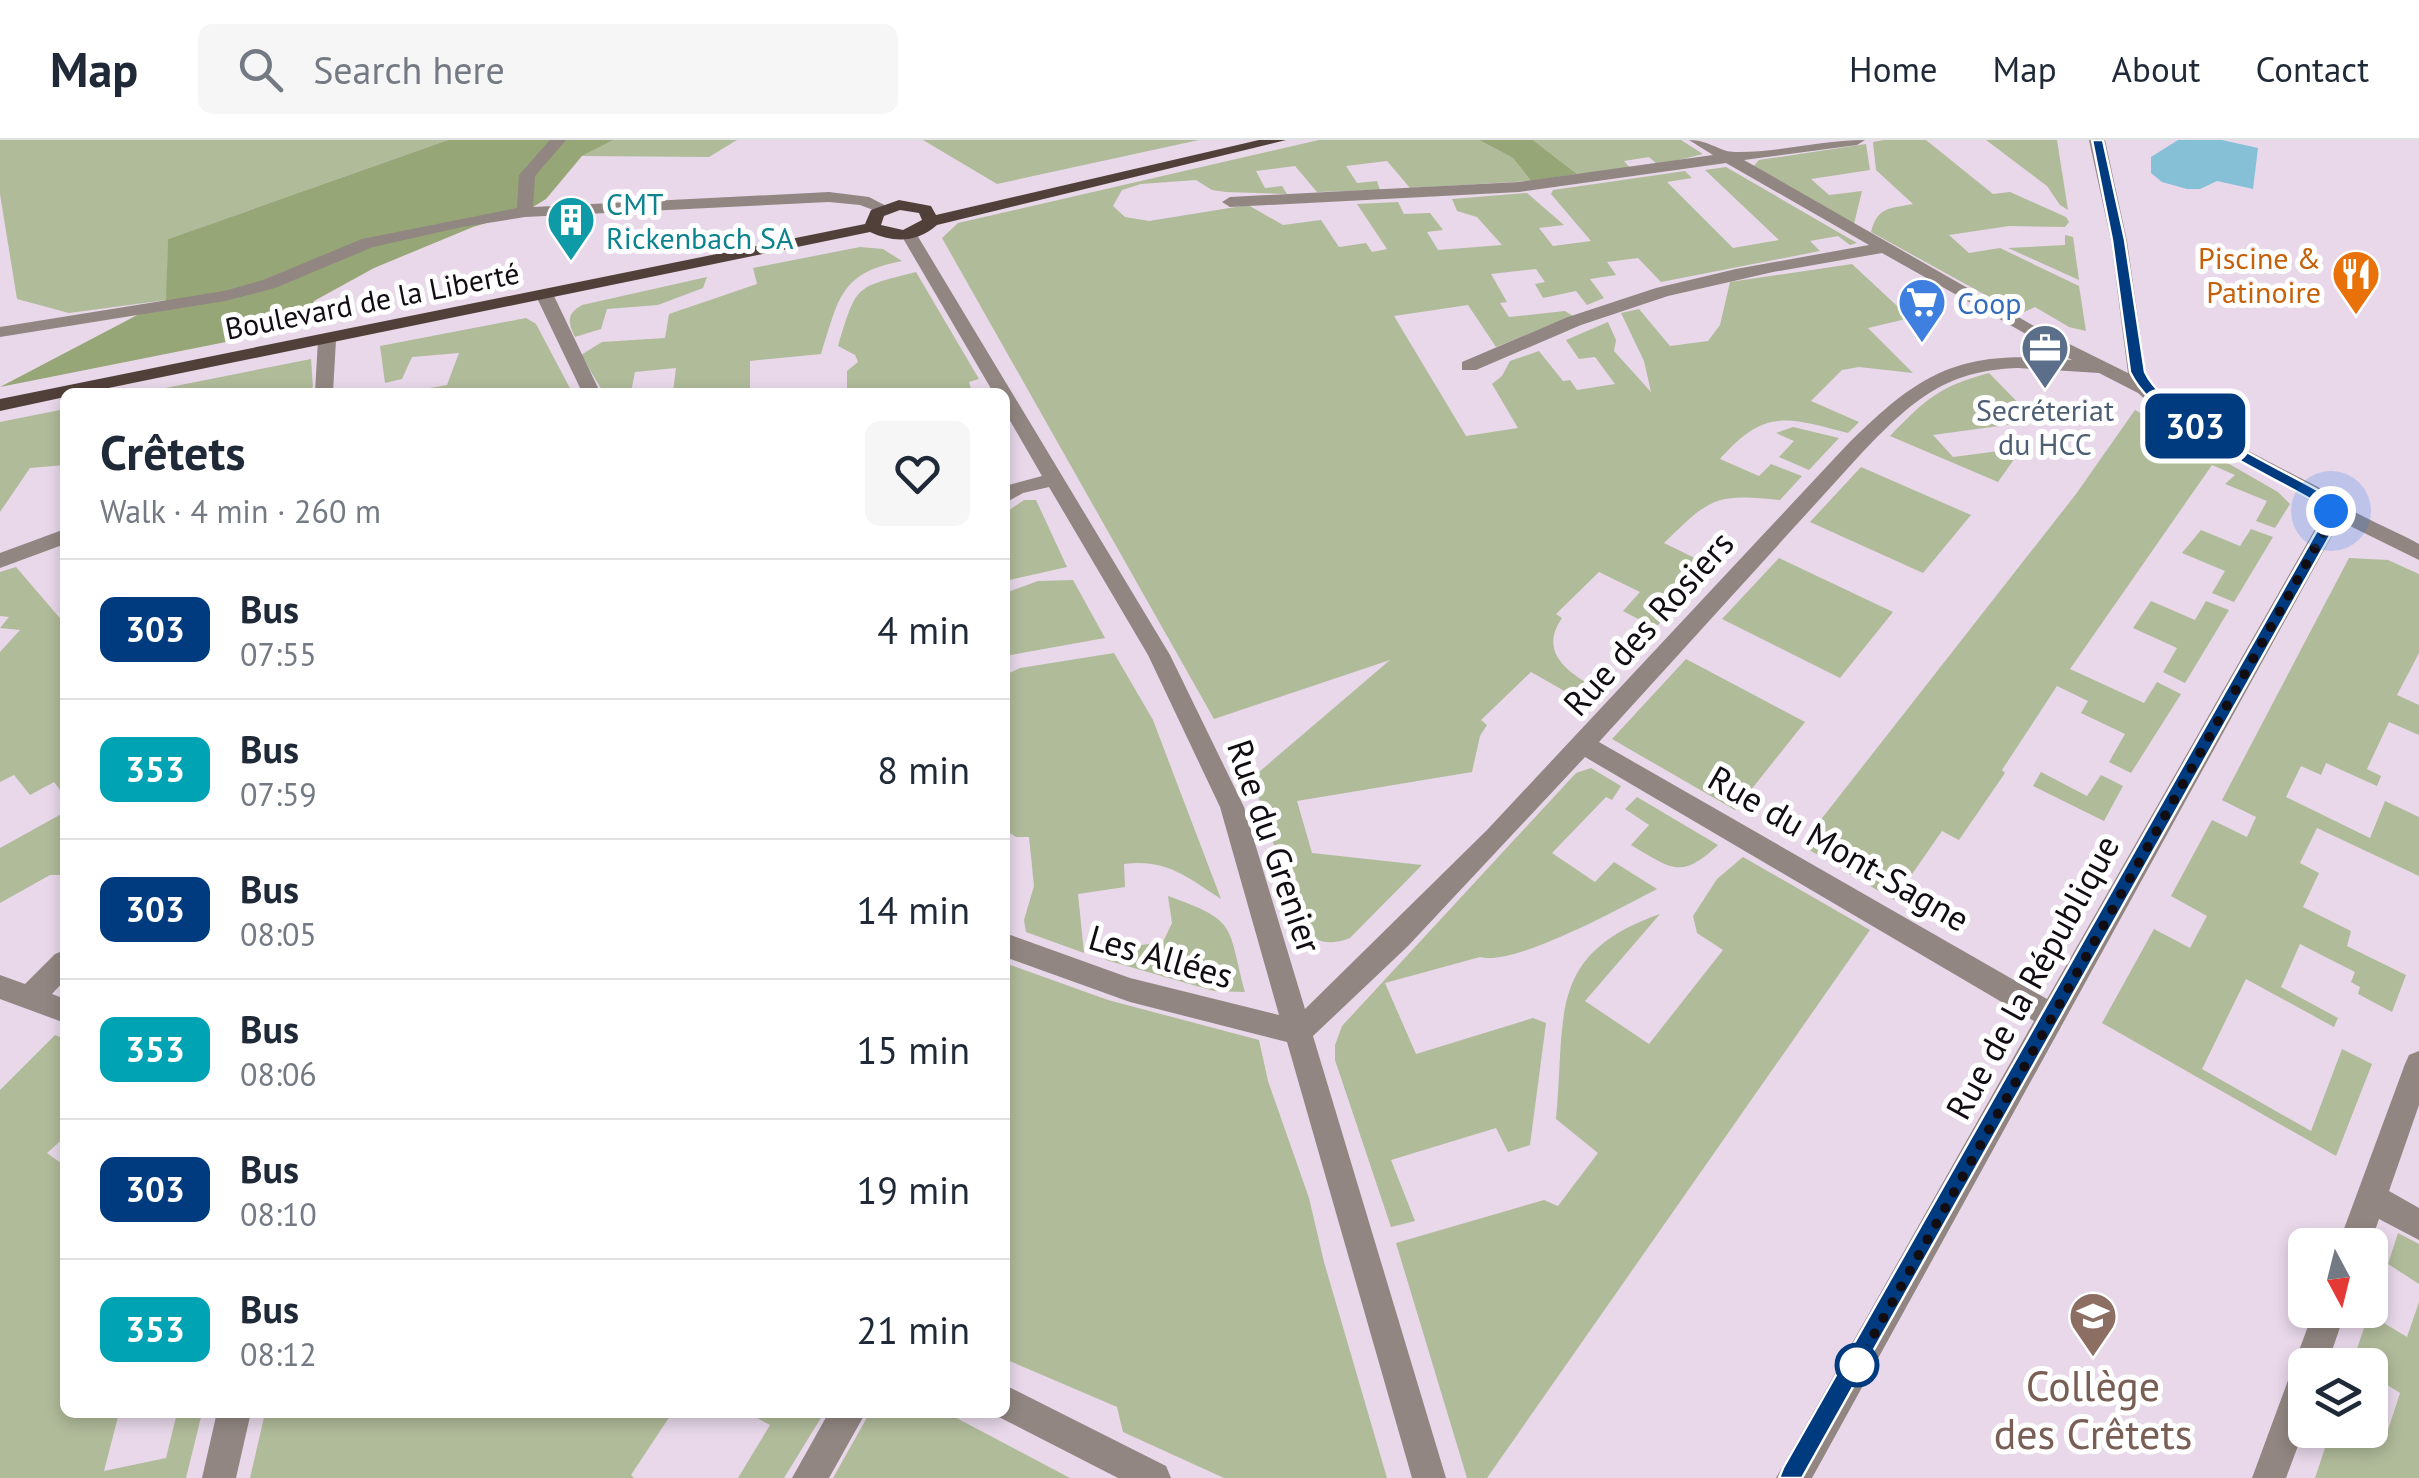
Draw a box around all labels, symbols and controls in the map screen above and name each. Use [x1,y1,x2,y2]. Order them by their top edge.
search box [198,24,898,114]
text: Map [50,38,138,100]
icon: search [233,42,288,97]
text: Search here [313,45,505,94]
text: Home [1849,46,1938,92]
text: Map [1993,46,2057,92]
text: About [2112,46,2200,92]
text: Contact [2255,46,2369,92]
place label: CMT Rickenbach SA [606,184,794,257]
building icon: CMT Rickenbach SA [545,194,597,262]
place label: Piscine & Patinoire [2198,238,2321,311]
restaurant icon: Piscine & Patinoire [2330,248,2382,316]
street label: Boulevard de la Liberté [222,252,522,348]
supermarket icon: Coop [1896,276,1948,344]
place label: Coop [1957,283,2021,322]
office icon: Secréteriat du HCC [2019,322,2071,390]
place label: Secréteriat du HCC [1976,390,2114,463]
line badge: 303 [2138,394,2252,458]
text: 303 [2165,403,2225,449]
text: Crêtets [100,421,245,483]
button: heart [865,421,970,526]
your location [2306,486,2356,536]
text: Walk · 4 min · 260 m [100,490,381,532]
street label: Rue des Rosiers [1553,521,1743,725]
text: Bus [240,584,299,633]
text: 4 min [877,605,970,654]
text: 303 [125,606,185,652]
text: 07:55 [240,633,317,675]
text: Bus [240,724,299,773]
street label: Rue du Grenier [1217,733,1333,959]
text: 8 min [877,745,970,794]
text: 353 [125,746,185,792]
street label: Rue du Mont-Sagne [1700,755,1978,941]
text: 07:59 [240,773,317,815]
street label: Rue de la République [1935,827,2129,1127]
text: Bus [240,864,299,913]
text: 14 min [857,885,970,934]
text: 303 [125,886,185,932]
text: 08:05 [240,913,317,955]
street label: Les Allées [1084,914,1238,998]
text: Bus [240,1004,299,1053]
text: 15 min [857,1025,970,1074]
text: 353 [125,1026,185,1072]
text: 08:06 [240,1053,317,1095]
text: Bus [240,1144,299,1193]
text: 19 min [857,1165,970,1214]
text: 303 [125,1166,185,1212]
text: 08:10 [240,1193,317,1235]
north arrow [2288,1228,2388,1328]
map controls [2288,1228,2388,1448]
text: Bus [240,1284,299,1333]
school or university icon: Collège des Crêtets [2067,1290,2119,1358]
text: 21 min [857,1305,970,1354]
text: 353 [125,1306,185,1352]
text: 08:12 [240,1333,317,1375]
unlabelled marker [1836,1344,1878,1386]
button: layers [2288,1348,2388,1448]
place label: Collège des Crêtets [1994,1358,2192,1461]

